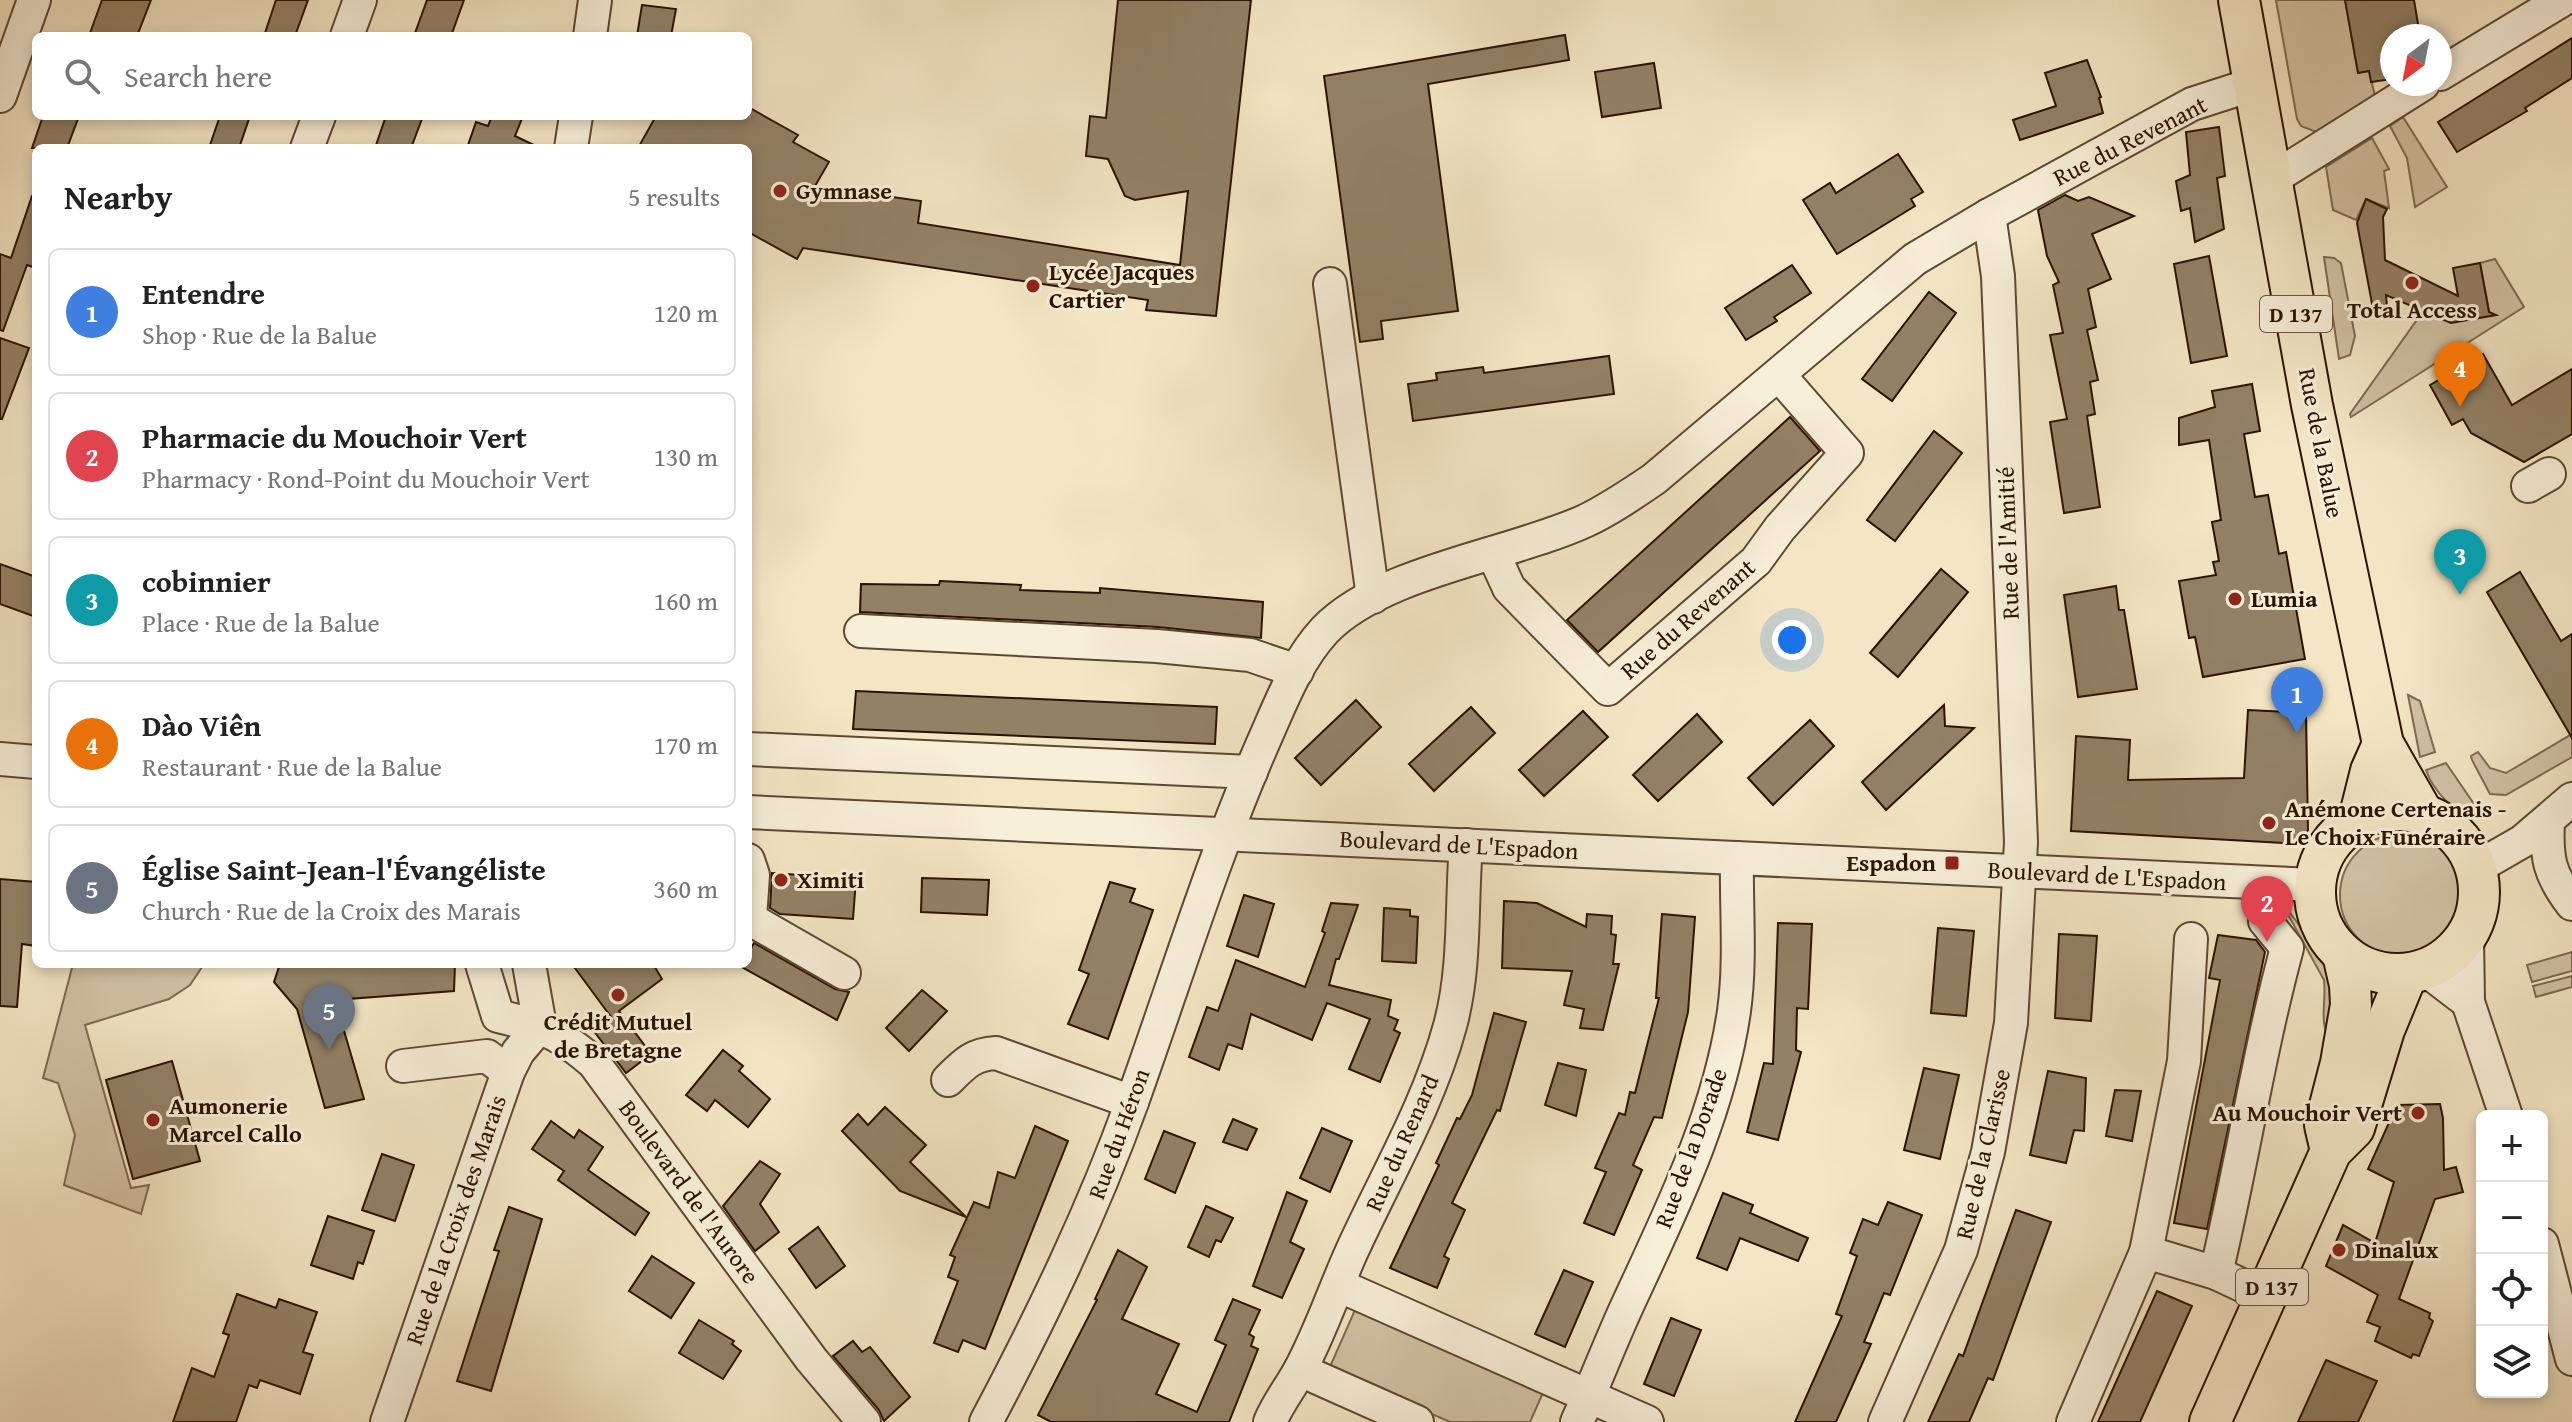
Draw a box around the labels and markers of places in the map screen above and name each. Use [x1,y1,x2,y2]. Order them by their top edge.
place label: Gymnase [796,173,892,208]
marker: Gymnase [771,182,789,200]
place label: Lycée Jacques Cartier [1049,254,1195,317]
marker: Total Access [2403,274,2421,292]
marker: Lycée Jacques Cartier [1024,277,1042,295]
place label: Total Access [2347,292,2477,327]
pin: 4 [2434,341,2486,407]
pin: 3 [2434,529,2486,595]
place label: Lumia [2251,581,2318,616]
marker: Lumia [2226,590,2244,608]
pin: 1 [2271,667,2323,733]
place label: Anémone Certenais - Le Choix Funéraire [2285,791,2507,854]
marker: Anémone Certenais - Le Choix Funéraire [2260,814,2278,832]
place label: Espadon [1846,845,1936,880]
marker: Espadon [1943,854,1961,872]
place label: Ximiti [797,862,864,897]
marker: Ximiti [772,871,790,889]
pin: 2 [2241,876,2293,942]
pin: 5 [303,984,355,1050]
marker: Crédit Mutuel de Bretagne [609,986,627,1004]
place label: Crédit Mutuel de Bretagne [544,1004,693,1067]
place label: Aumonerie Marcel Callo [169,1088,302,1151]
place label: Au Mouchoir Vert [2212,1095,2402,1130]
marker: Au Mouchoir Vert [2409,1104,2427,1122]
marker: Aumonerie Marcel Callo [144,1111,162,1129]
place label: Dinalux [2355,1232,2439,1267]
marker: Dinalux [2330,1241,2348,1259]

